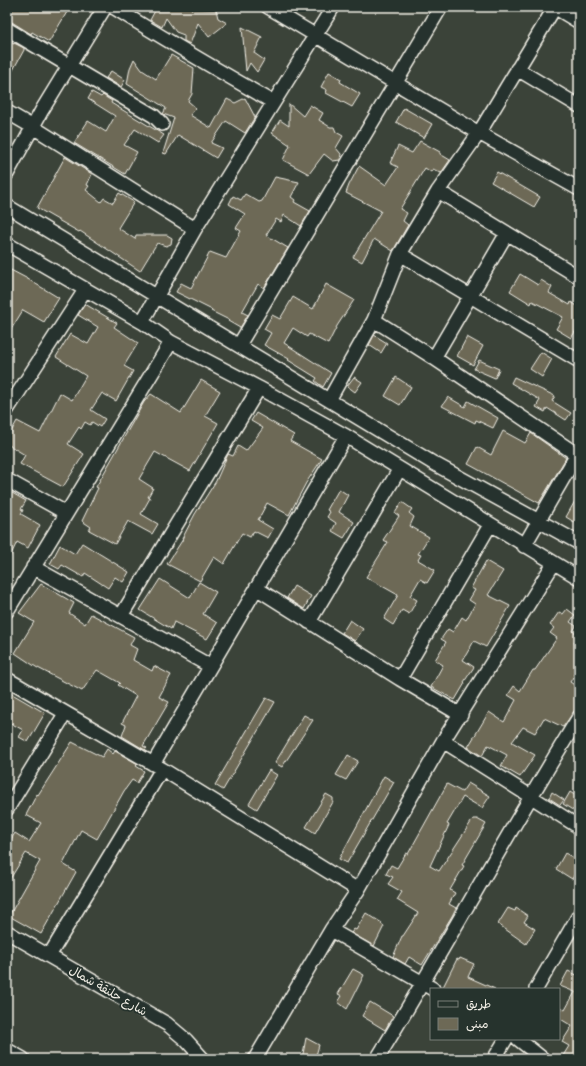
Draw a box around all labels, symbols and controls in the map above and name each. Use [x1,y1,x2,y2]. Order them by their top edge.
street label: شارع حلنقة شمال [66,963,150,1020]
legend [430,988,560,1040]
text: طريق [466,997,491,1012]
text: مبنى [466,1017,489,1032]

